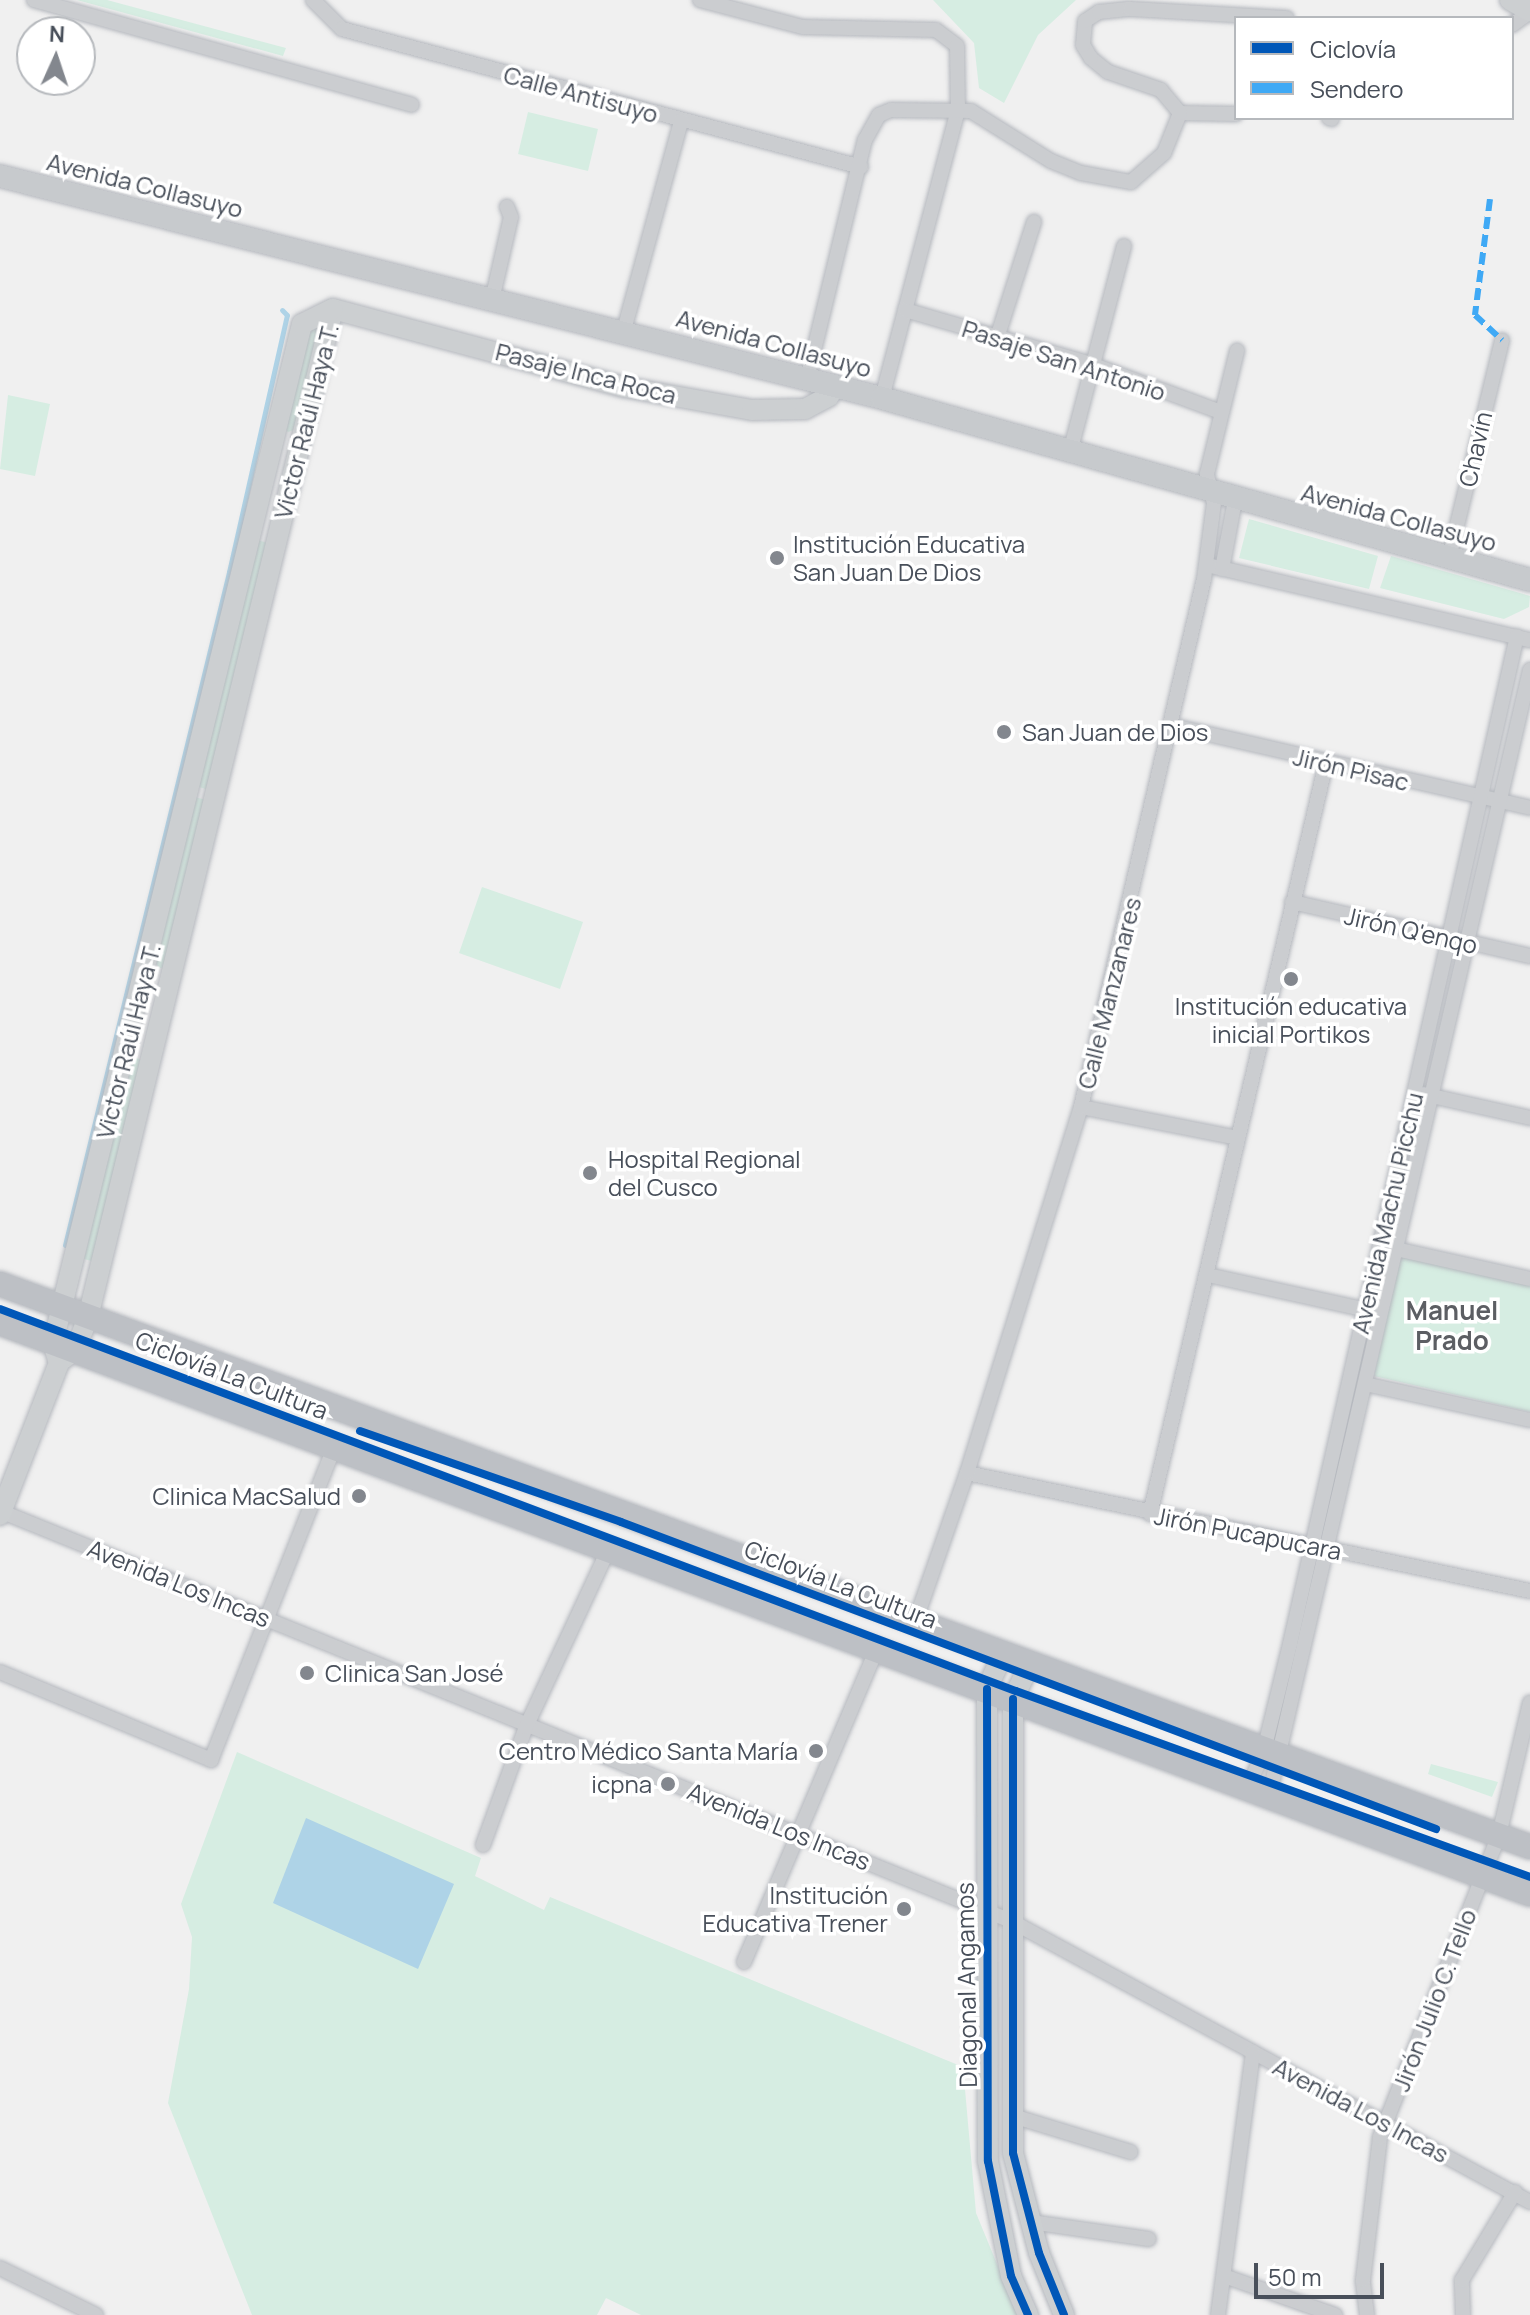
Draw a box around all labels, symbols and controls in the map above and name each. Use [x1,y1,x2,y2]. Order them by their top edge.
north arrow [16,16,96,96]
legend [1234,16,1514,120]
text: N [48,19,66,49]
text: Ciclovía [1310,32,1396,65]
street label: Calle Antisuyo [501,60,661,128]
text: Sendero [1310,72,1404,105]
street label: Avenida Collasuyo [44,147,246,223]
street label: Avenida Collasuyo [673,303,875,383]
street label: Pasaje San Antonio [959,314,1169,406]
street label: Victor Raúl Haya T. [268,320,344,522]
street label: Pasaje Inca Roca [493,337,679,409]
street label: Chavín [1452,409,1498,489]
street label: Avenida Collasuyo [1298,477,1500,557]
place label: Institución Educativa San Juan De Dios [793,530,1025,586]
marker: Institución Educativa San Juan De Dios [768,549,786,567]
place label: San Juan de Dios [1022,718,1208,746]
marker: San Juan de Dios [993,721,1015,743]
street label: Jirón Pisac [1290,742,1412,796]
street label: Calle Manzanares [1071,894,1147,1092]
street label: Jirón Q'enqo [1342,901,1480,959]
street label: Victor Raúl Haya T. [90,940,166,1142]
marker: Institución educativa inicial Portikos [1282,970,1300,988]
place label: Institución educativa inicial Portikos [1175,992,1407,1048]
street label: Avenida Machu Picchu [1345,1090,1429,1336]
place label: Hospital Regional del Cusco [608,1145,801,1201]
marker: Hospital Regional del Cusco [579,1162,601,1184]
district label: Manuel Prado [1406,1295,1498,1356]
street label: Ciclovía La Cultura [132,1325,332,1425]
place label: Clinica MacSalud [152,1482,341,1510]
marker: Clinica MacSalud [348,1485,370,1507]
street label: Jirón Pucapucara [1152,1501,1344,1565]
street label: Avenida Los Incas [83,1533,275,1633]
street label: Ciclovía La Cultura [741,1534,941,1634]
place label: Clinica San José [325,1659,504,1687]
marker: Clinica San José [296,1662,318,1684]
place label: Centro Médico Santa María [499,1737,798,1765]
marker: Centro Médico Santa María [805,1740,827,1762]
place label: icpna [591,1770,652,1798]
marker: icpna [659,1775,677,1793]
street label: Avenida Los Incas [683,1776,875,1876]
place label: Institución Educativa Trener [702,1881,888,1937]
street label: Diagonal Angamos [950,1882,982,2088]
marker: Institución Educativa Trener [895,1900,913,1918]
street label: Jirón Julio C. Tello [1386,1905,1482,2095]
street label: Avenida Los Incas [1268,2052,1454,2168]
scale bar [1258,2247,1388,2297]
text: 50 m [1268,2260,1322,2293]

